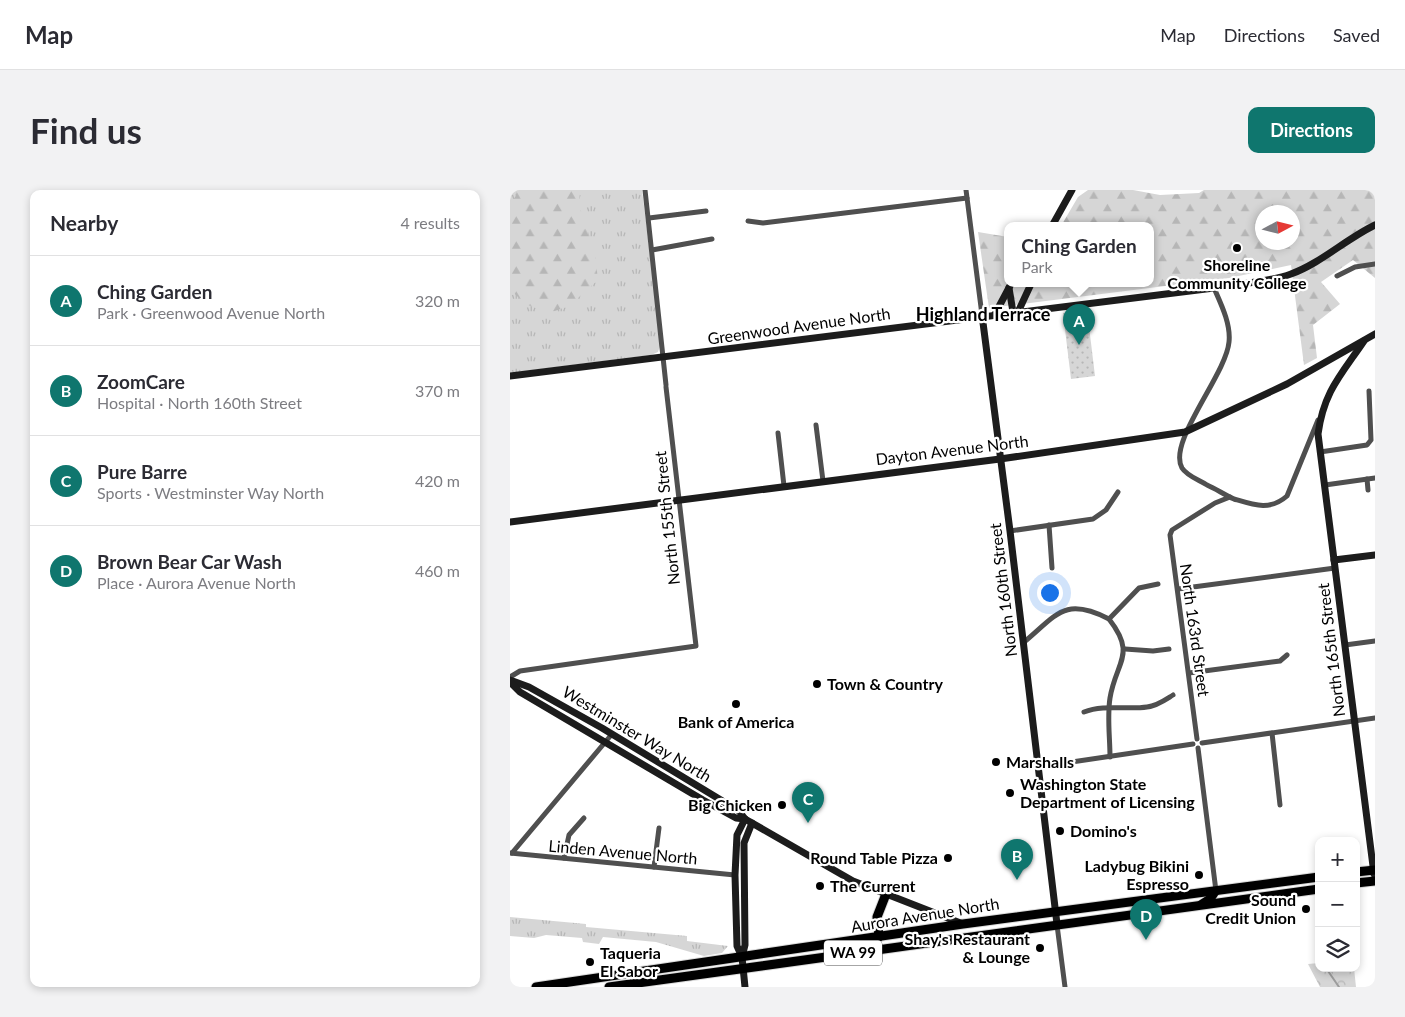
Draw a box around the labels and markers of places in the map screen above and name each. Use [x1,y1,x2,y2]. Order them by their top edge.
marker: Shoreline Community College [1231,242,1243,254]
place label: Shoreline Community College [1167,255,1307,292]
pin: A [1063,304,1095,345]
place label: Town & Country [827,674,943,693]
marker: Town & Country [811,678,823,690]
marker: Bank of America [730,698,742,710]
place label: Bank of America [678,712,794,731]
place label: Marshalls [1006,752,1074,771]
marker: Marshalls [990,756,1002,768]
place label: Washington State Department of Licensing [1020,774,1195,811]
pin: C [792,782,824,823]
marker: Washington State Department of Licensing [1004,787,1016,799]
place label: Big Chicken [688,795,772,814]
marker: Big Chicken [776,799,788,811]
place label: Domino's [1070,821,1137,840]
marker: Domino's [1054,825,1066,837]
pin: B [1001,839,1033,880]
place label: Round Table Pizza [810,848,938,867]
marker: Round Table Pizza [942,852,954,864]
place label: Ladybug Bikini Espresso [1084,856,1189,893]
marker: Ladybug Bikini Espresso [1193,869,1205,881]
place label: The Current [830,876,916,895]
marker: The Current [814,880,826,892]
place label: Sound Credit Union [1205,890,1296,927]
pin: D [1130,899,1162,940]
marker: Sound Credit Union [1300,903,1312,915]
place label: Shay's Restaurant & Lounge [905,929,1030,966]
marker: Shay's Restaurant & Lounge [1034,942,1046,954]
place label: Taqueria El Sabor [600,943,661,980]
marker: Taqueria El Sabor [584,956,596,968]

